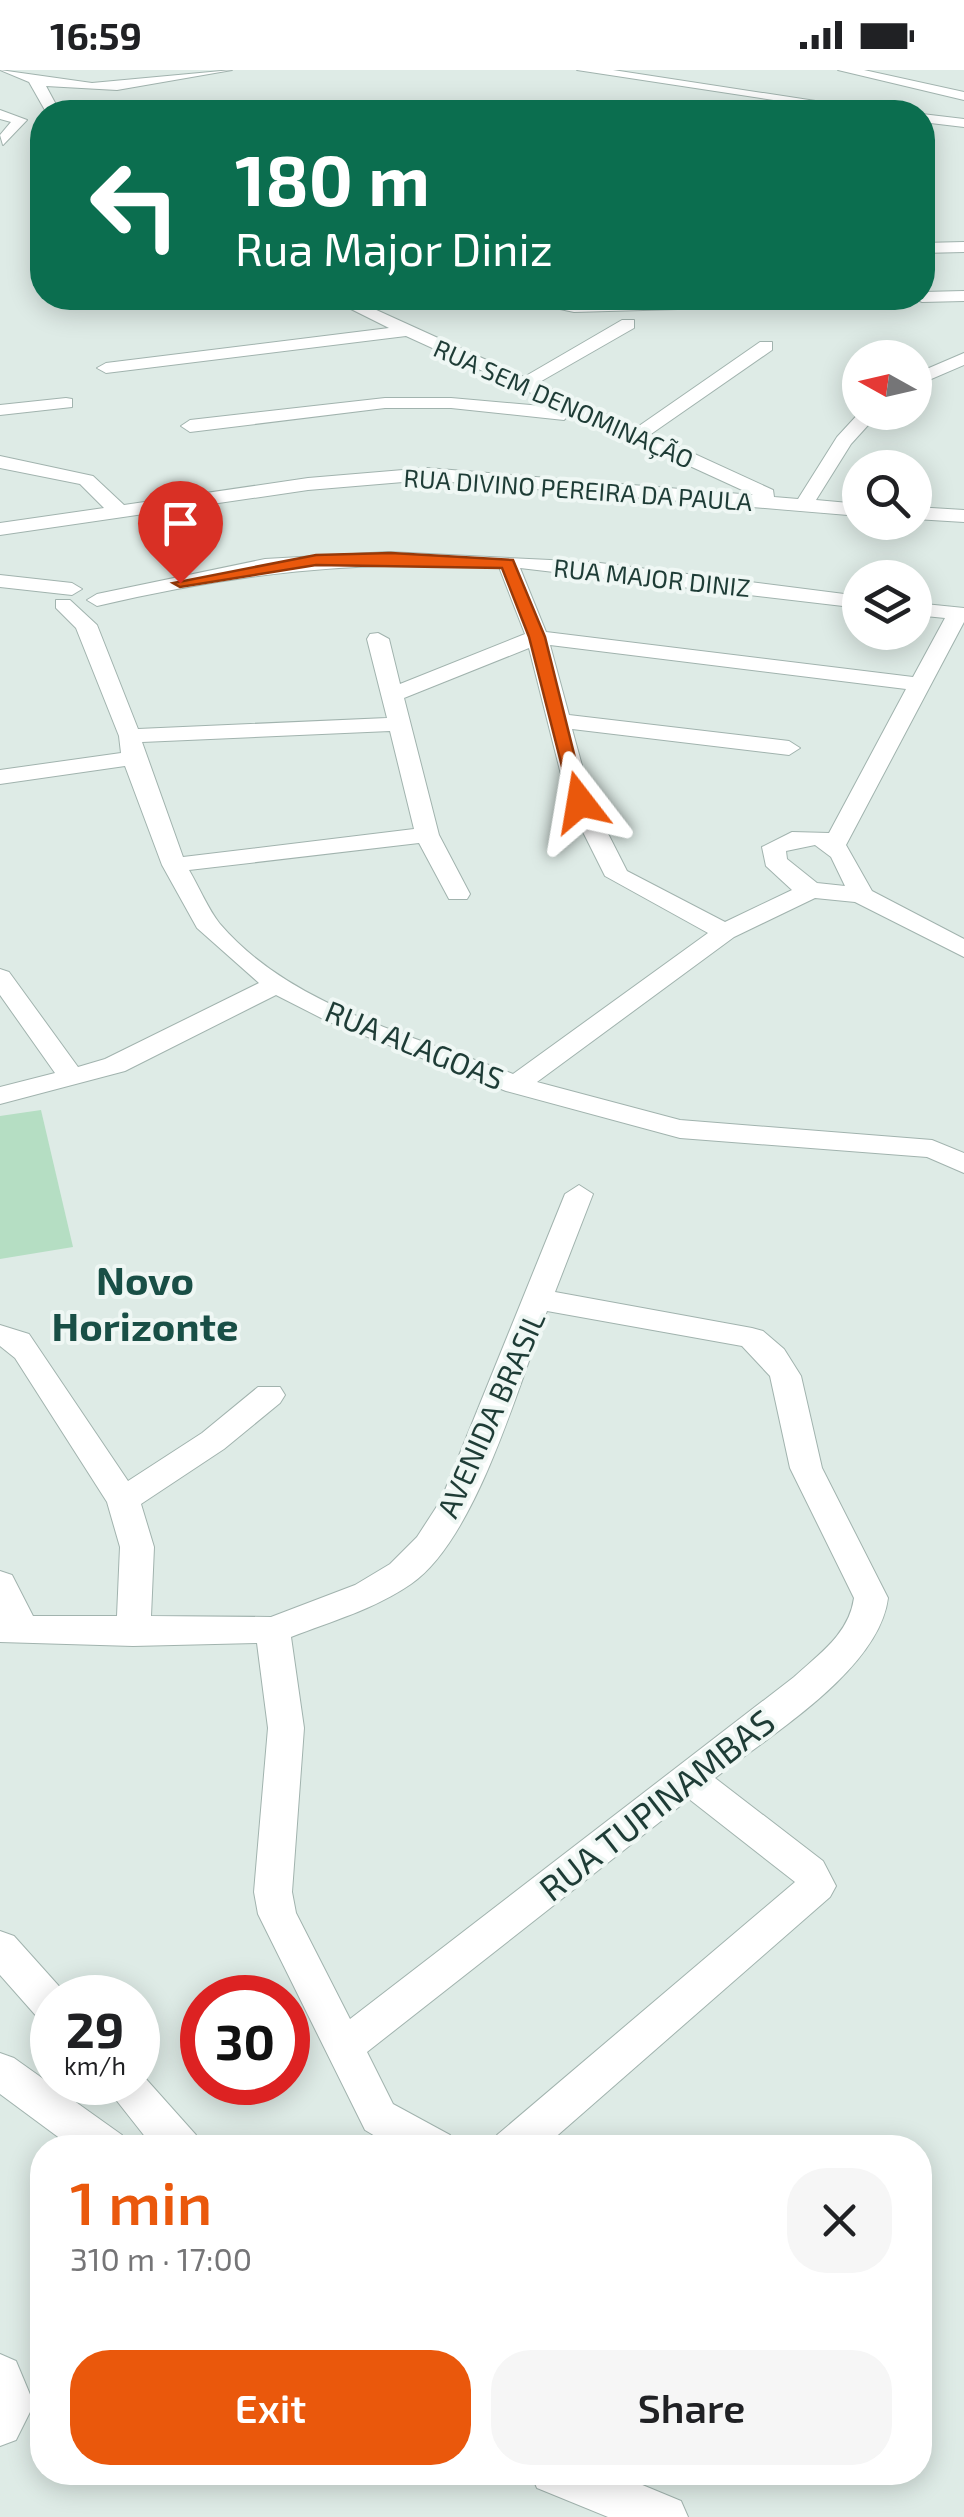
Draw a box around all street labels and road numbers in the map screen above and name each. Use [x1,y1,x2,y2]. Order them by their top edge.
street label: RUA SEM DENOMINAÇÃO [429,332,698,476]
street label: RUA DIVINO PEREIRA DA PAULA [403,462,754,516]
street label: RUA MAJOR DINIZ [552,552,752,602]
street label: RUA ALAGOAS [321,992,509,1096]
street label: AVENIDA BRASIL [428,1305,552,1523]
street label: RUA TUPINAMBAS [530,1699,782,1909]

